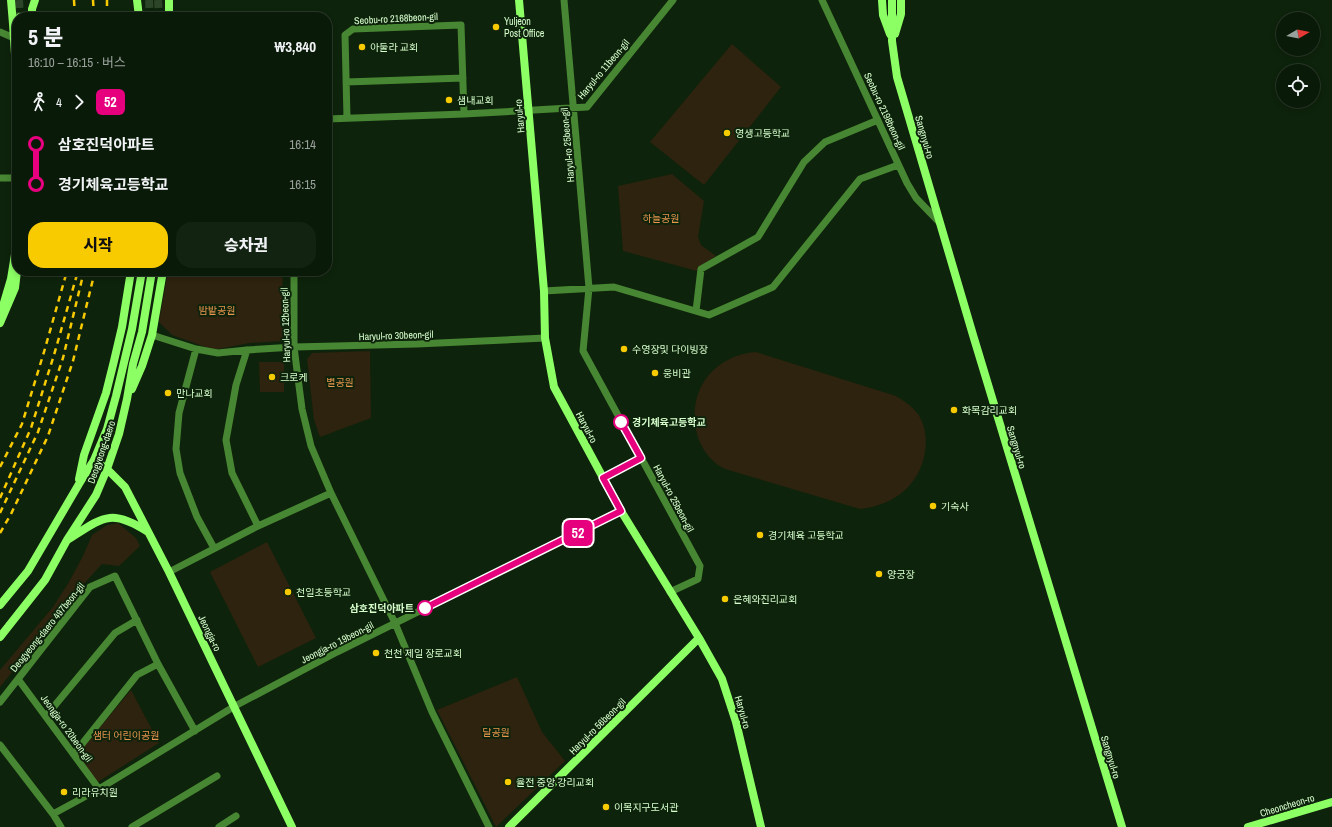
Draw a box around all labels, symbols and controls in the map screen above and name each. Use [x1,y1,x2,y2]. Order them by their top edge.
street label: Seobu-ro 2168beon-gil [354,10,438,27]
north arrow [1276,12,1320,56]
map controls [1276,12,1320,108]
place label: Yuljeon Post Office [504,15,545,40]
text: 5 분 [28,22,63,52]
marker: Yuljeon Post Office [491,22,501,32]
text: ₩3,840 [275,36,316,57]
street label: Haryul-ro 11beon-gil [575,37,632,102]
place label: 아둘라 교회 [370,41,418,54]
marker: 아둘라 교회 [357,42,367,52]
text: 16:10 – 16:15 · 버스 [28,54,126,71]
button: locate [1276,64,1320,108]
street label: Seobu-ro 2198beon-gil [861,70,908,152]
icon: walk [28,91,50,113]
icon: forward [68,91,90,113]
text: 52 [104,93,117,111]
text: 4 [56,94,62,111]
place label: 샘내교회 [457,94,494,107]
marker: 샘내교회 [444,95,454,105]
street label: Haryul-ro [512,98,527,133]
street label: Haryul-ro 25beon-gil [558,107,577,183]
street label: Sangnyul-ro [912,114,937,161]
place label: 영생고등학교 [735,127,790,140]
marker: 영생고등학교 [722,128,732,138]
text: 삼호진덕아파트 [58,134,155,155]
text: 16:14 [289,136,316,153]
text: 경기체육고등학교 [58,174,168,195]
text: 16:15 [289,176,316,193]
park label: 하늘공원 [643,212,679,225]
button: 시작 [28,222,168,268]
button: 승차권 [176,222,316,268]
street label: Haryul-ro 12beon-gil [278,287,293,363]
park label: 밤밭공원 [199,304,235,317]
street label: Haryul-ro 30beon-gil [358,328,434,343]
place label: 수영장및 다이빙장 [632,343,708,356]
marker: 수영장및 다이빙장 [619,344,629,354]
place label: 웅비관 [663,367,691,380]
marker: 웅비관 [650,368,660,378]
place label: 크로케 [280,371,308,384]
marker: 크로케 [267,372,277,382]
park label: 별공원 [326,376,354,389]
place label: 만나교회 [176,387,213,400]
marker: 만나교회 [163,388,173,398]
place label: 화목감리교회 [962,404,1017,417]
marker: 화목감리교회 [949,405,959,415]
street label: Haryul-ro [573,409,600,446]
marker: 경기체육고등학교 [613,414,629,430]
place label: 경기체육고등학교 [632,416,706,429]
street label: Deogyeong-daero [85,419,118,485]
street label: Sangnyul-ro [1004,424,1029,471]
street label: Haryul-ro 25beon-gil [650,462,697,534]
place label: 기숙사 [941,500,969,513]
marker: 기숙사 [928,501,938,511]
line badge: 52 [560,520,596,546]
text: 52 [572,524,584,542]
place label: 경기체육 고등학교 [768,529,844,542]
marker: 경기체육 고등학교 [755,530,765,540]
place label: 양궁장 [887,568,915,581]
marker: 양궁장 [874,569,884,579]
street label: Deogyeong-daero 497beon-gil [7,580,88,675]
place label: 천일초등학교 [296,586,351,599]
marker: 천일초등학교 [283,587,293,597]
place label: 은혜와진리교회 [733,593,797,606]
marker: 은혜와진리교회 [720,594,730,604]
marker: 삼호진덕아파트 [417,600,433,616]
place label: 삼호진덕아파트 [350,602,414,615]
street label: Jeongja-ro [195,613,224,654]
street label: Jeongja-ro 19beon-gil [299,618,376,666]
place label: 천천 제일 장로교회 [384,647,462,660]
marker: 천천 제일 장로교회 [371,648,381,658]
street label: Jeongja-ro 20beon-gil [38,692,95,765]
street label: Haryul-ro [732,694,754,731]
street label: Haryul-ro 56beon-gil [566,695,628,757]
park label: 달공원 [482,726,510,739]
park label: 샘터 어린이공원 [93,729,159,742]
street label: Sangnyul-ro [1098,734,1123,781]
place label: 율전 중앙 강리교회 [516,776,594,789]
marker: 율전 중앙 강리교회 [503,777,513,787]
place label: 리라유치원 [72,786,118,799]
marker: 리라유치원 [59,787,69,797]
street label: Cheoncheon-ro [1258,791,1316,820]
place label: 이목지구도서관 [614,801,679,814]
marker: 이목지구도서관 [601,802,611,812]

